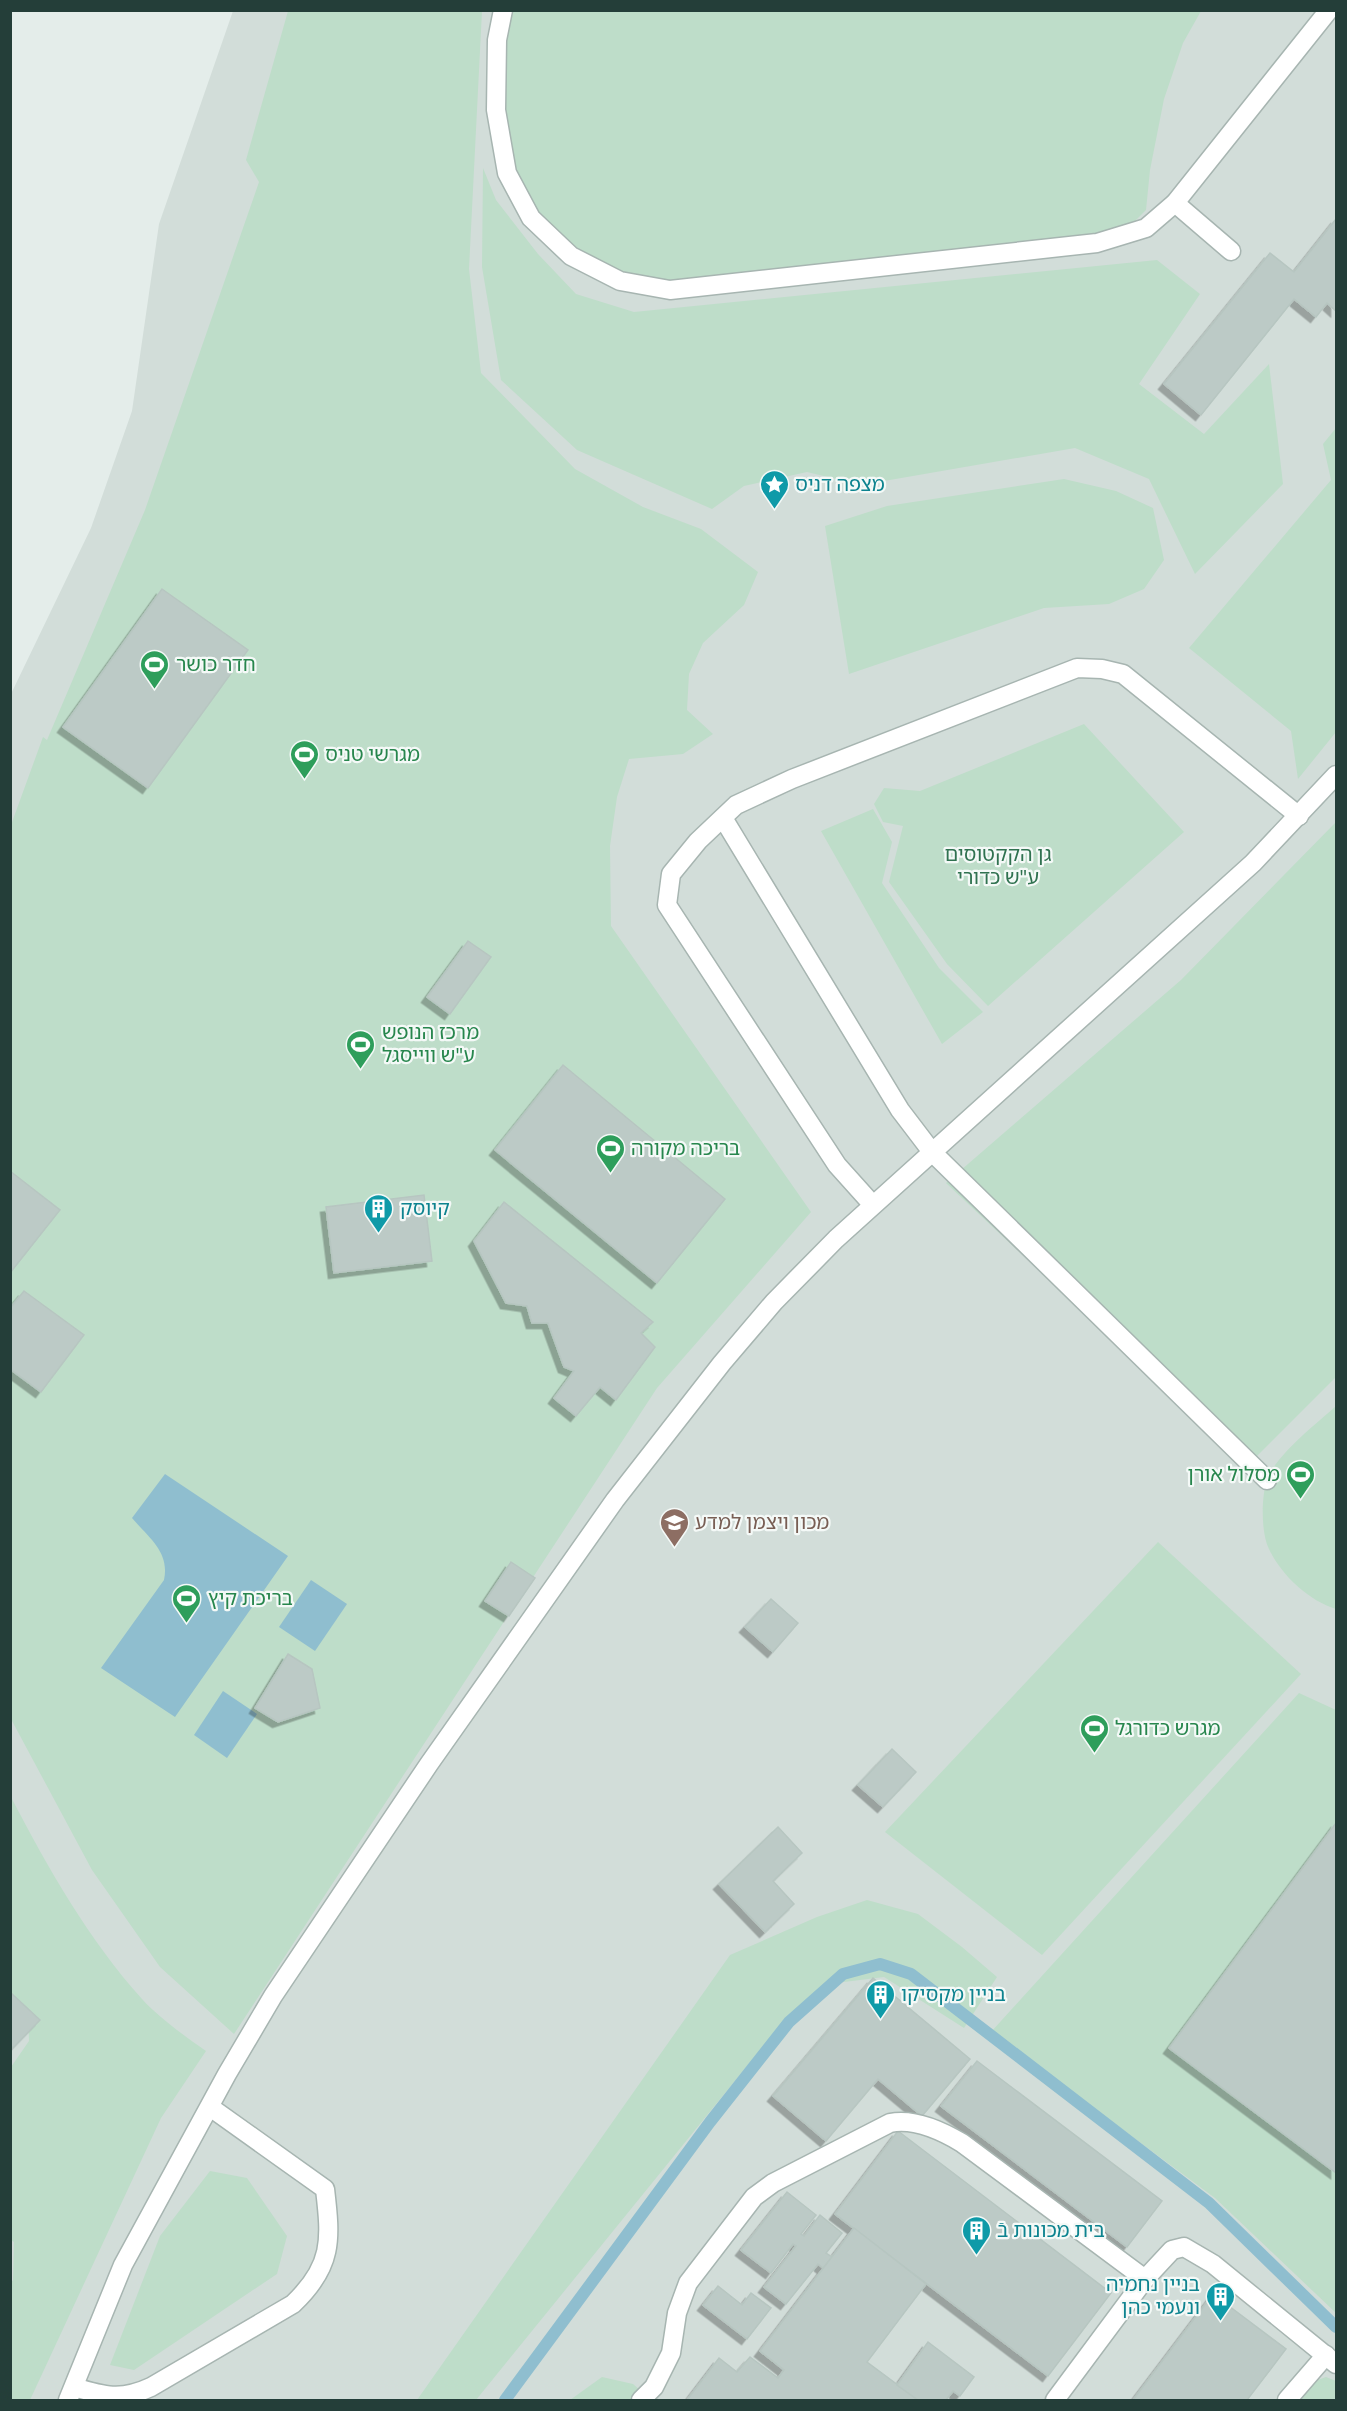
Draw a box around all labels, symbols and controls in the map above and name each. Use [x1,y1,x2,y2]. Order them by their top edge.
place icon: מצפה דניס [758,468,790,510]
place label: מצפה דניס [795,472,885,496]
sports icon: חדר כושר [139,648,171,690]
place label: חדר כושר [176,652,256,676]
sports icon: מגרשי טניס [288,738,320,780]
place label: מגרשי טניס [325,742,420,766]
park label: גן הקקטוסים ע"ש כדורי [945,842,1052,889]
place label: מרכז הנופש ע"ש ווייסגל [382,1020,479,1067]
sports icon: מרכז הנופש ע"ש ווייסגל [345,1028,377,1070]
sports icon: בריכה מקורה [594,1132,626,1174]
place label: בריכה מקורה [631,1136,740,1160]
building icon: קיוסק [363,1192,395,1234]
place label: קיוסק [400,1196,450,1220]
sports icon: מסלול אורן [1285,1458,1317,1500]
place label: מסלול אורן [1187,1462,1280,1486]
school or university icon: מכון ויצמן למדע [658,1506,690,1548]
place label: מכון ויצמן למדע [695,1510,829,1534]
sports icon: בריכת קיץ [171,1582,203,1624]
place label: בריכת קיץ [208,1586,293,1610]
sports icon: מגרש כדורגל [1078,1712,1110,1754]
place label: מגרש כדורגל [1115,1716,1220,1740]
building icon: בניין מקסיקו [864,1978,896,2020]
place label: בניין מקסיקו [901,1982,1006,2006]
building icon: בית מכונות בֿ [960,2214,992,2256]
place label: בית מכונות בֿ [997,2218,1105,2242]
place label: בניין נחמיה ונעמי כהן [1106,2272,1200,2319]
building icon: בניין נחמיה ונעמי כהן [1205,2280,1237,2322]

